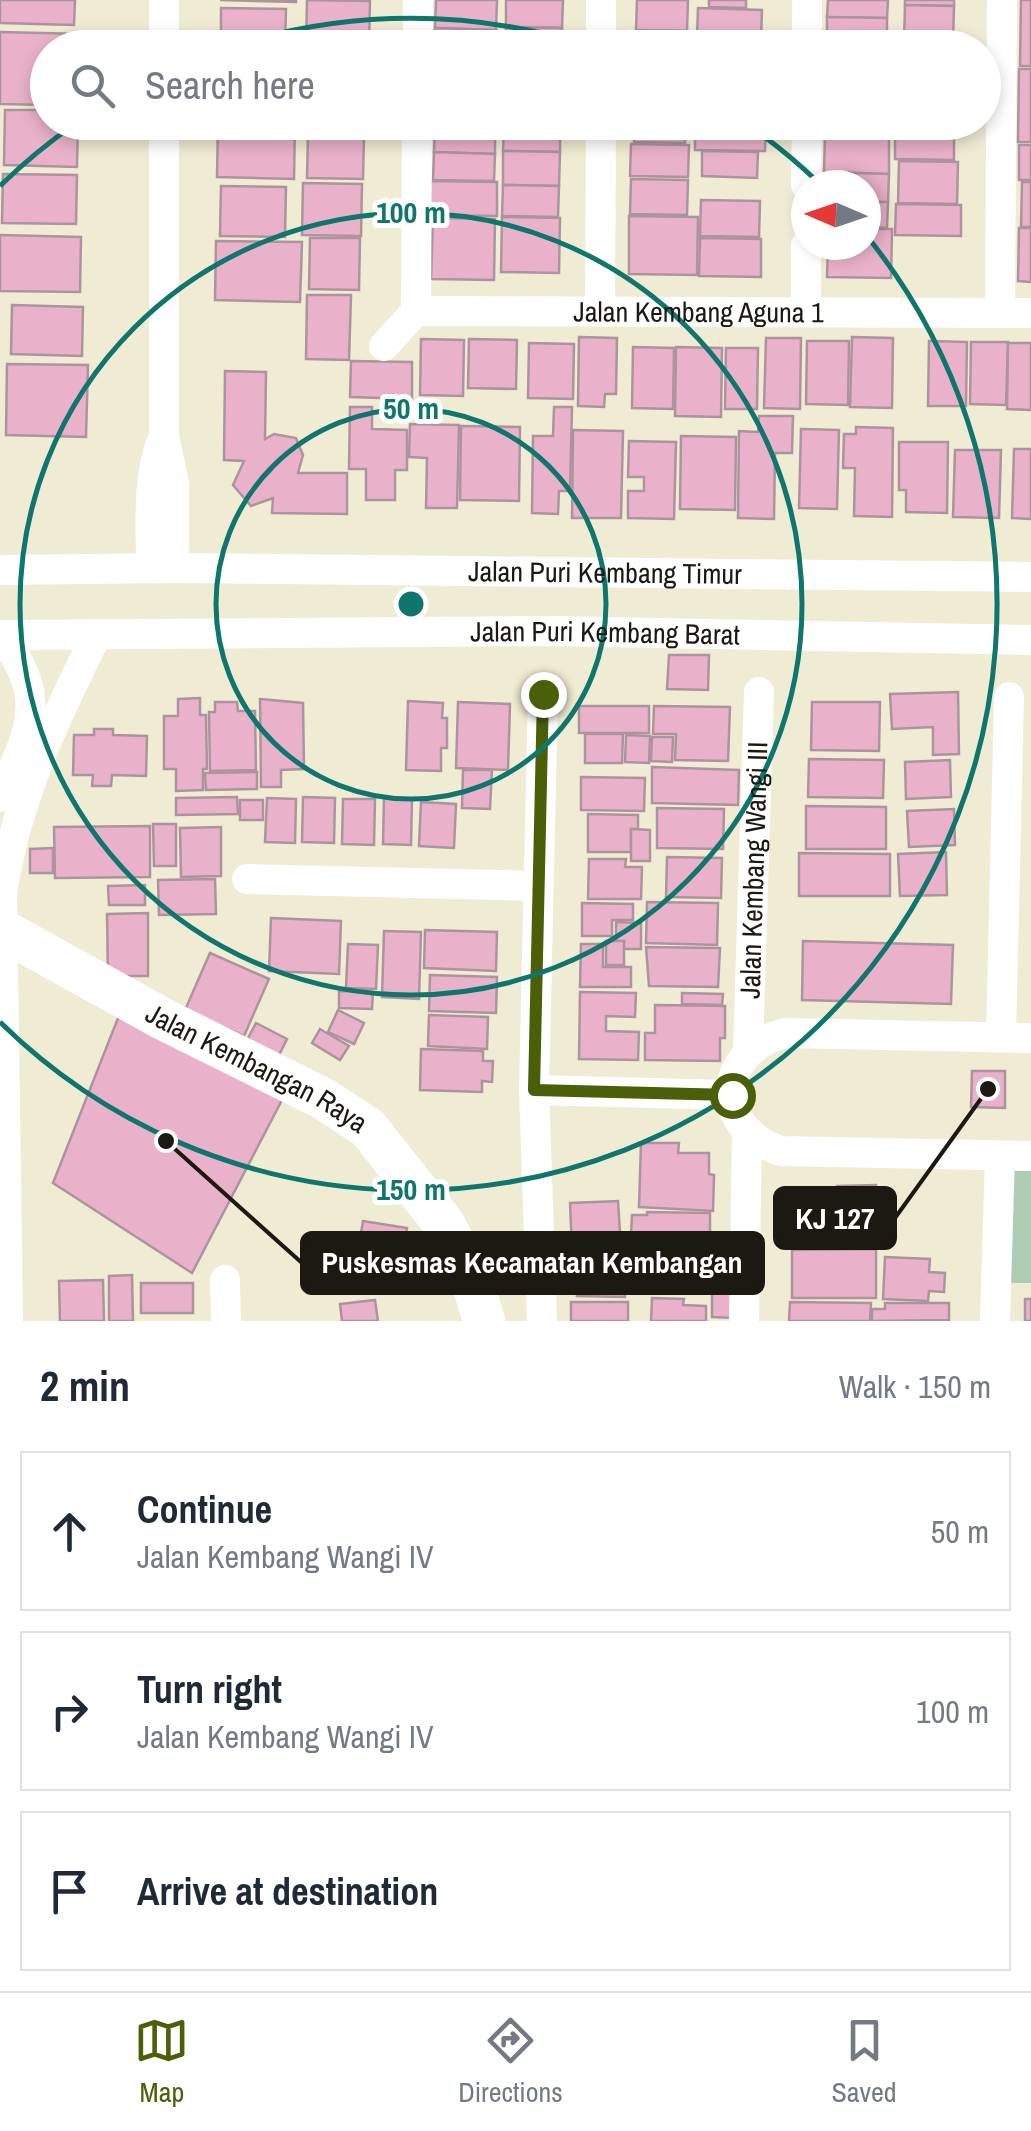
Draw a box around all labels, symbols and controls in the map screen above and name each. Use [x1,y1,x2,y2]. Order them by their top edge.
search box [30,30,1001,140]
icon: search [65,58,120,113]
text: Search here [145,60,315,111]
north arrow [791,170,881,260]
text: 100 m [376,192,446,232]
street label: Jalan Kembang Aguna 1 [573,293,824,331]
text: 50 m [383,388,439,428]
street label: Jalan Puri Kembang Timur [468,552,742,593]
centre of rings [393,586,429,622]
street label: Jalan Puri Kembang Barat [470,612,740,654]
route end [521,672,567,718]
street label: Jalan Kembang Wangi III [731,741,776,999]
street label: Jalan Kembangan Raya [139,994,375,1142]
route start [710,1073,756,1119]
text: 150 m [376,1169,446,1209]
callout: KJ 127 [775,1188,895,1248]
text: KJ 127 [795,1198,875,1238]
callout: Puskesmas Kecamatan Kembangan [302,1233,763,1293]
text: Puskesmas Kecamatan Kembangan [321,1242,743,1282]
text: 2 min [40,1358,130,1414]
text: Walk · 150 m [839,1365,991,1408]
text: Continue [137,1484,272,1535]
icon: ahead [42,1504,97,1559]
text: 50 m [931,1510,989,1553]
text: Jalan Kembang Wangi IV [137,1535,434,1578]
text: Turn right [137,1664,282,1715]
icon: right [42,1684,97,1739]
text: 100 m [916,1690,989,1733]
text: Jalan Kembang Wangi IV [137,1715,434,1758]
icon: arrive [42,1864,97,1919]
text: Arrive at destination [137,1866,438,1917]
tab: Map [134,2013,189,2111]
tab: Directions [458,2013,563,2111]
tab: Saved [832,2013,897,2111]

